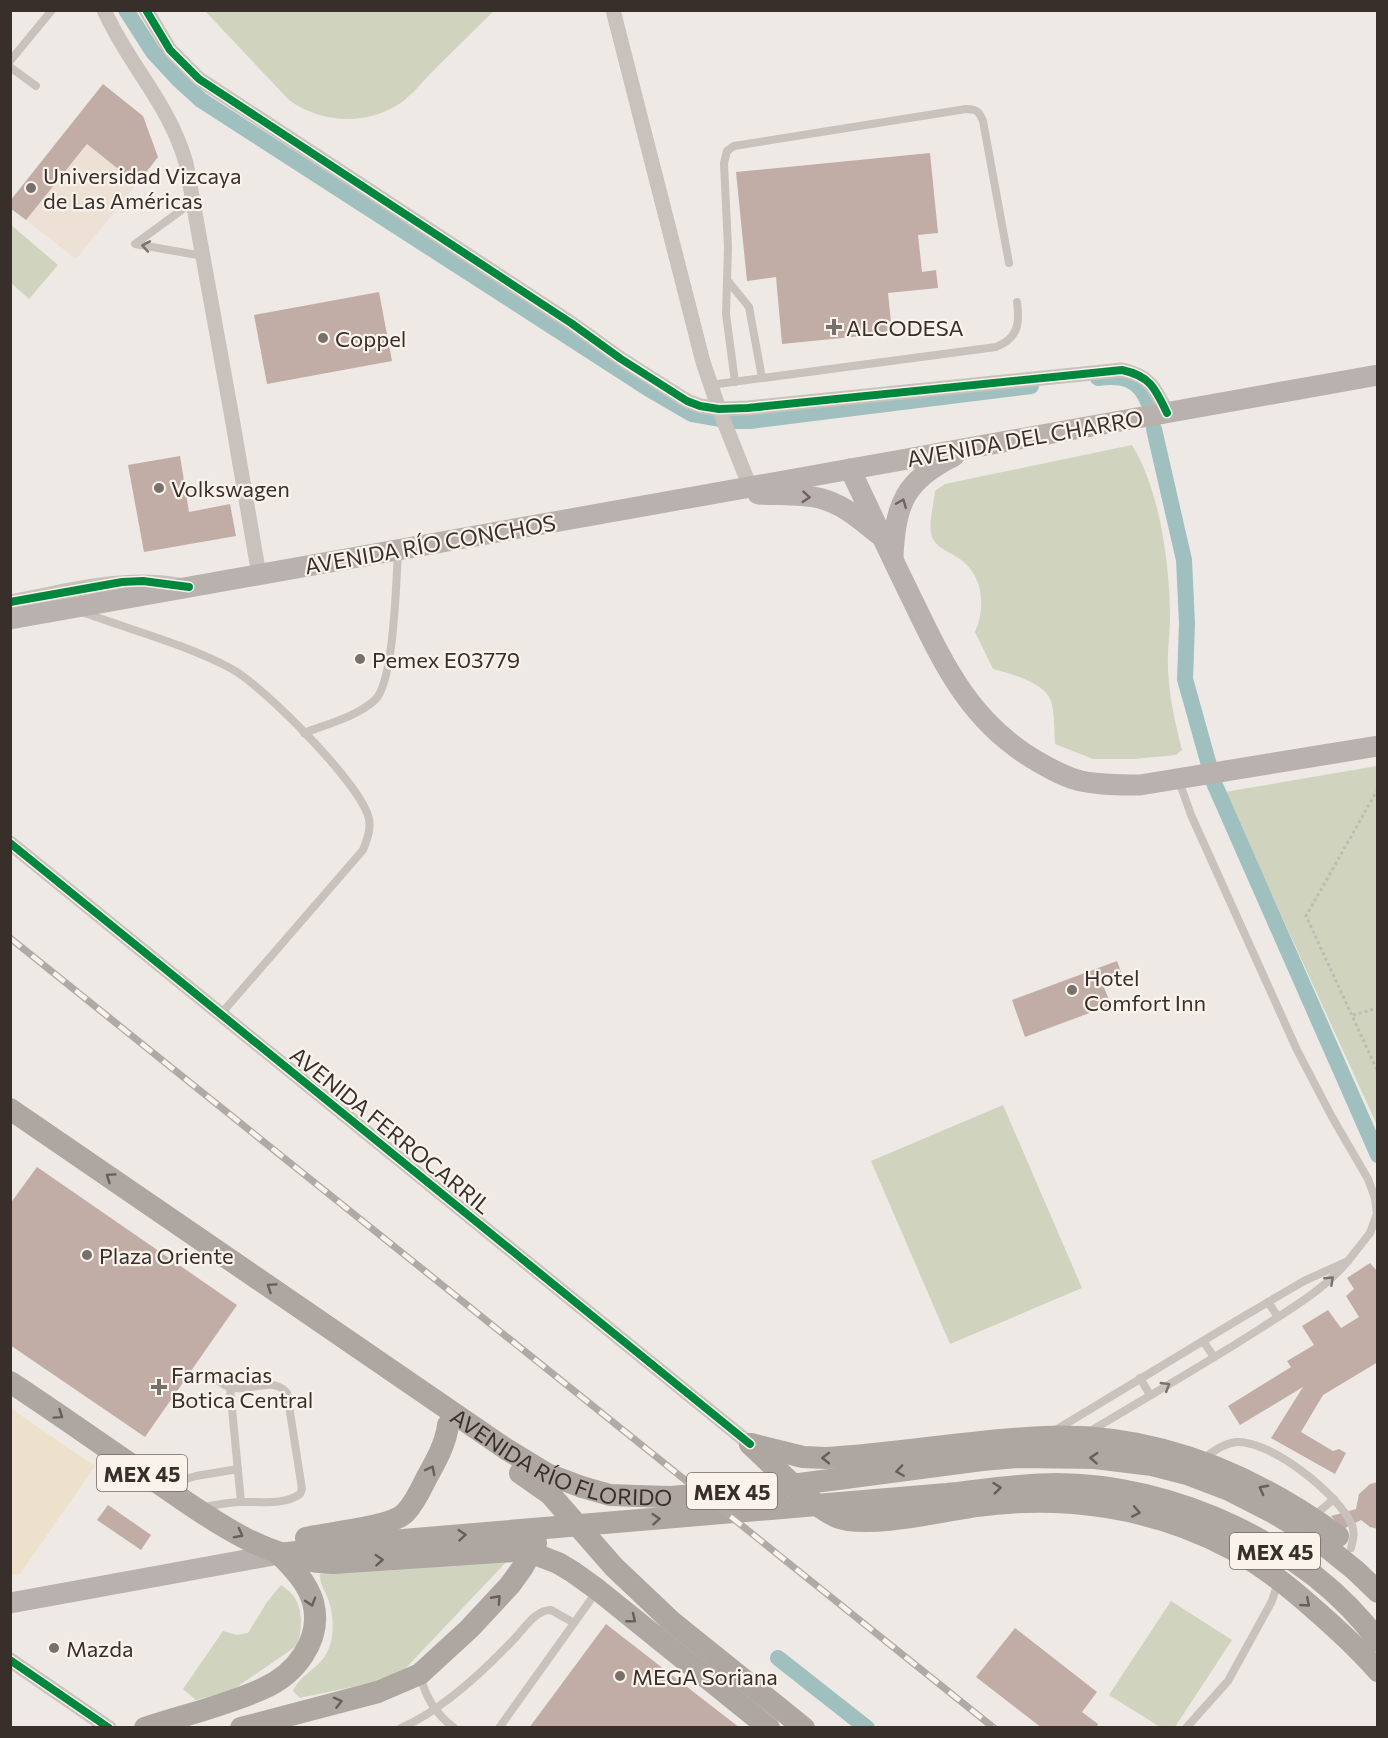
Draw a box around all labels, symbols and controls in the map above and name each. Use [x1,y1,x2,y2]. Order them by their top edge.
place label: Universidad Vizcaya de Las Américas [43,162,242,214]
marker: Universidad Vizcaya de Las Américas [24,181,38,195]
one-way arrow [141,240,151,253]
place label: ALCODESA [846,314,964,341]
marker: ALCODESA [827,320,841,334]
place label: Coppel [335,325,406,352]
marker: Coppel [316,331,330,345]
street label: AVENIDA DEL CHARRO [905,404,1145,472]
place label: Volkswagen [171,475,290,502]
marker: Volkswagen [152,481,166,495]
one-way arrow [802,490,811,503]
one-way arrow [895,499,907,510]
street label: AVENIDA RÍO CONCHOS [302,509,558,579]
place label: Pemex E03779 [372,646,520,673]
marker: Pemex E03779 [353,652,367,666]
place label: Hotel Comfort Inn [1084,964,1206,1016]
marker: Hotel Comfort Inn [1065,983,1079,997]
street label: AVENIDA FERROCARRIL [285,1041,497,1219]
one-way arrow [106,1173,117,1184]
place label: Plaza Oriente [99,1242,234,1269]
marker: Plaza Oriente [80,1248,94,1262]
one-way arrow [1323,1276,1334,1287]
one-way arrow [266,1283,277,1294]
place label: Farmacias Botica Central [171,1361,313,1413]
marker: Farmacias Botica Central [152,1380,166,1394]
one-way arrow [1160,1381,1170,1393]
street label: AVENIDA RÍO FLORIDO [446,1402,673,1511]
one-way arrow [52,1408,63,1419]
one-way arrow [821,1452,830,1464]
one-way arrow [1089,1452,1098,1465]
road number: MEX 45 [97,1455,187,1491]
one-way arrow [895,1465,904,1477]
one-way arrow [424,1466,435,1476]
road number: MEX 45 [687,1473,777,1509]
one-way arrow [992,1483,1001,1495]
one-way arrow [1258,1485,1269,1496]
one-way arrow [1131,1505,1141,1518]
one-way arrow [651,1513,660,1526]
one-way arrow [233,1527,243,1538]
one-way arrow [457,1529,466,1542]
road number: MEX 45 [1230,1533,1320,1569]
one-way arrow [374,1554,383,1567]
one-way arrow [490,1595,501,1606]
one-way arrow [1300,1595,1311,1606]
one-way arrow [304,1596,317,1607]
one-way arrow [626,1611,637,1622]
place label: Mazda [66,1635,134,1662]
marker: Mazda [47,1641,61,1655]
place label: MEGA Soriana [632,1663,778,1690]
marker: MEGA Soriana [613,1669,627,1683]
one-way arrow [333,1697,343,1710]

